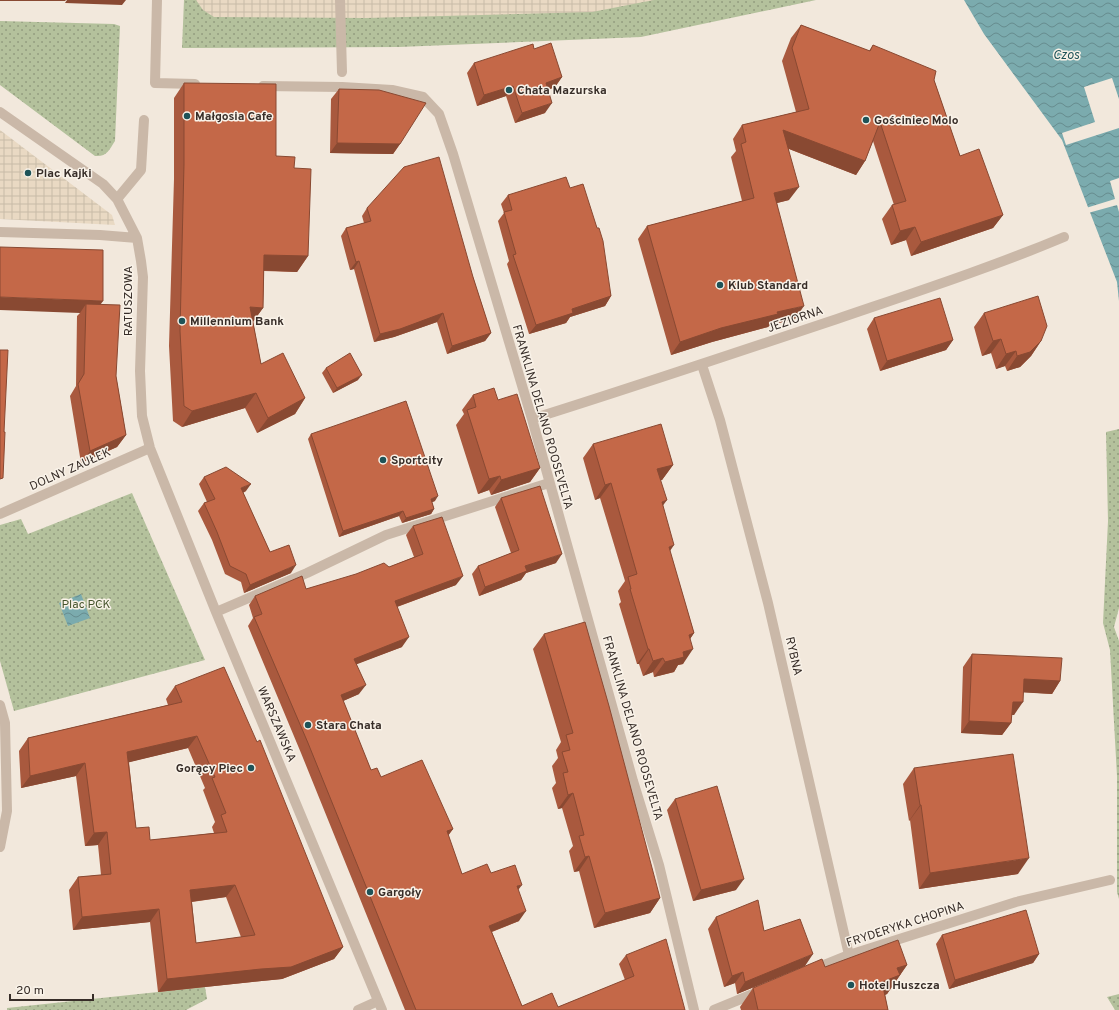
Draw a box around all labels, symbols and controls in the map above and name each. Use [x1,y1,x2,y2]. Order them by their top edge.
water label: Czos [1053,48,1079,64]
place label: Chata Mazurska [517,83,607,99]
marker: Chata Mazurska [504,85,514,95]
place label: Małgosia Cafe [195,109,273,125]
marker: Małgosia Cafe [182,111,192,121]
place label: Gościniec Molo [874,113,959,129]
marker: Gościniec Molo [861,115,871,125]
place label: Plac Kajki [36,166,92,182]
marker: Plac Kajki [23,168,33,178]
street label: RATUSZOWA [121,266,137,336]
place label: Klub Standard [728,278,808,294]
marker: Klub Standard [715,280,725,290]
street label: JEZIORNA [765,303,825,337]
place label: Millennium Bank [190,314,284,330]
marker: Millennium Bank [177,316,187,326]
street label: FRANKLINA DELANO ROOSEVELTA [508,323,576,512]
street label: DOLNY ZAUŁEK [27,445,114,495]
place label: Sportcity [391,453,443,469]
marker: Sportcity [378,455,388,465]
park label: Plac PCK [61,597,111,613]
street label: FRANKLINA DELANO ROOSEVELTA [598,634,666,823]
street label: RYBNA [781,635,805,677]
street label: WARSZAWSKA [253,684,299,765]
place label: Stara Chata [316,718,382,734]
marker: Stara Chata [303,720,313,730]
place label: Gorący Piec [176,761,243,777]
marker: Gorący Piec [246,763,256,773]
place label: Gargoły [378,885,422,901]
marker: Gargoły [365,887,375,897]
street label: FRYDERYKA CHOPINA [844,898,966,952]
scale bar [10,976,93,1002]
place label: Hotel Huszcza [859,978,940,994]
marker: Hotel Huszcza [846,980,856,990]
text: 20 m [16,983,44,999]

